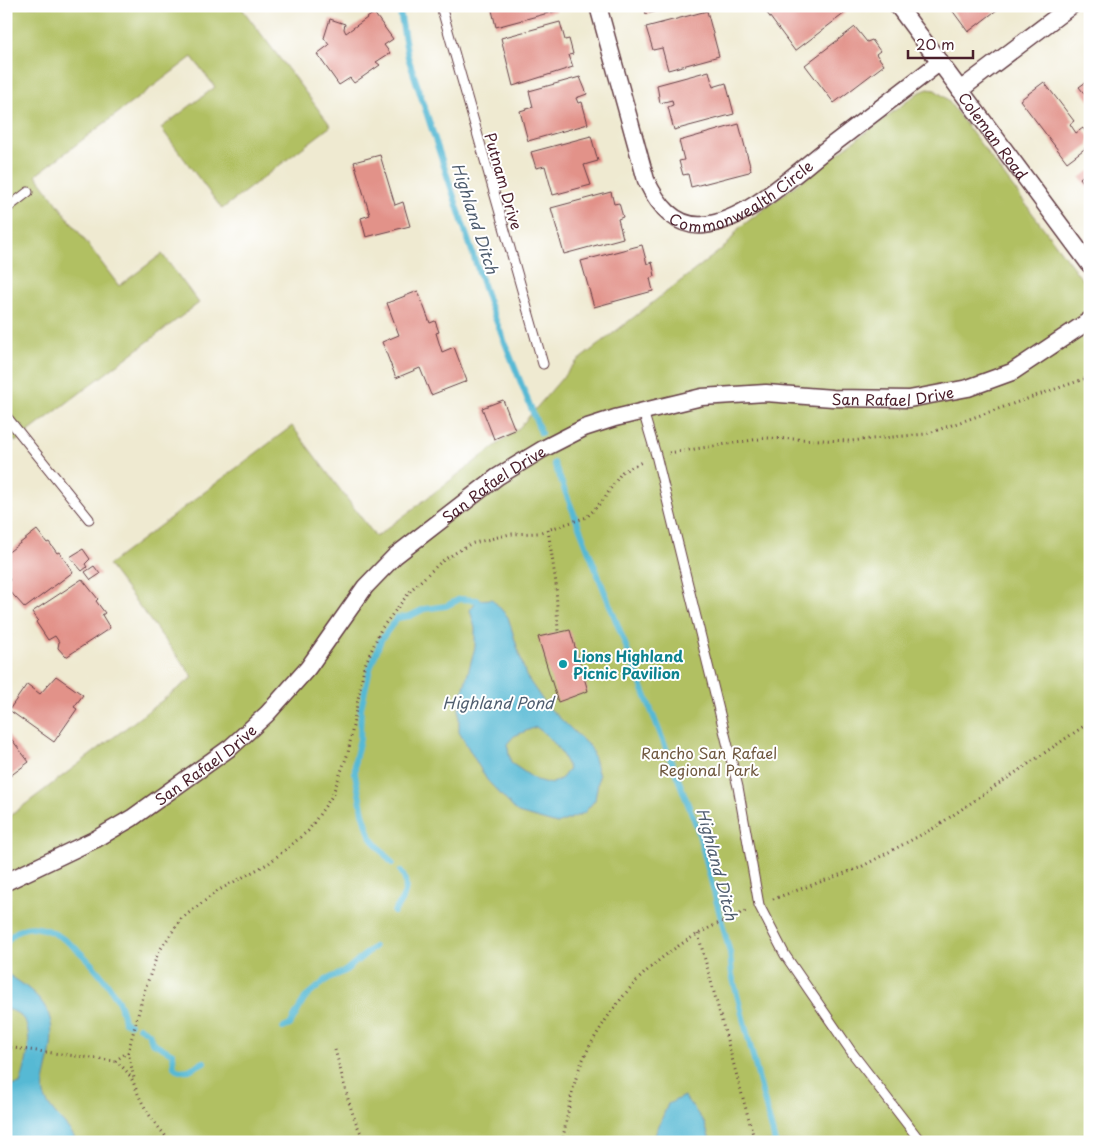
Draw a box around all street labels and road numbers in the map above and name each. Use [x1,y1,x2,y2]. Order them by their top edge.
street label: Coleman Road [954,87,1034,184]
street label: Putnam Drive [479,130,529,232]
street label: Commonwealth Circle [665,154,817,237]
street label: San Rafael Drive [831,379,955,411]
street label: San Rafael Drive [436,439,549,528]
street label: San Rafael Drive [149,718,261,810]

